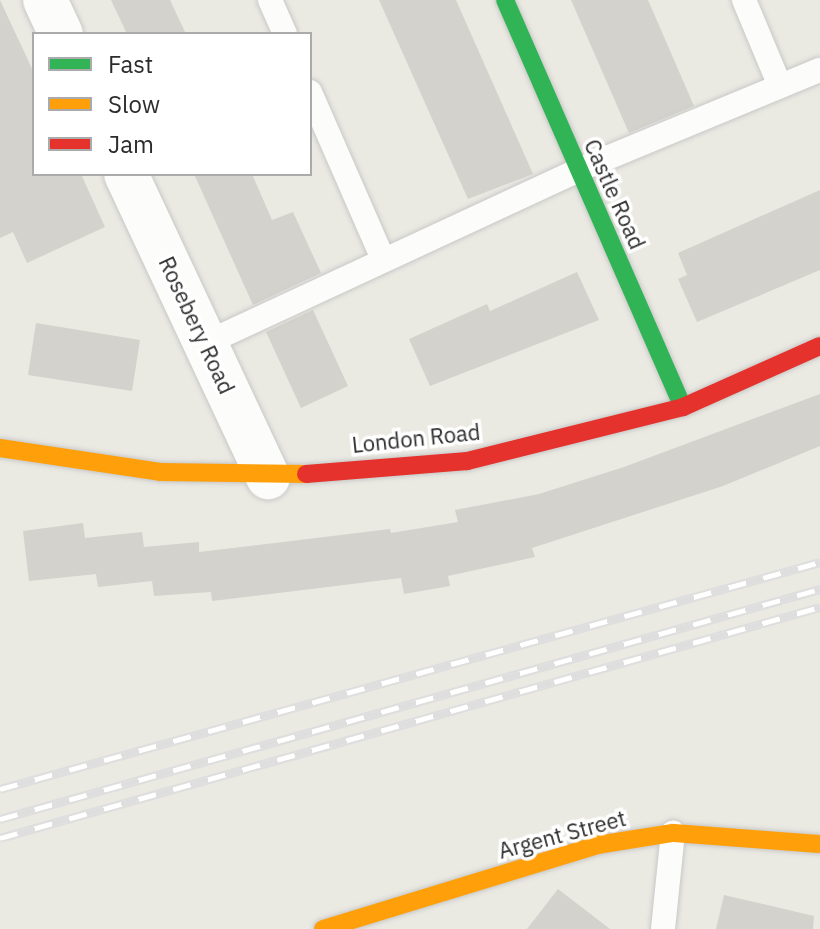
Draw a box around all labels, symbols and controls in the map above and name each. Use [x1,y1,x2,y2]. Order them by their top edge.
legend [32,32,312,176]
text: Fast [108,48,153,80]
text: Slow [108,88,160,120]
text: Jam [108,128,154,160]
street label: Castle Road [579,135,651,253]
street label: Rosebery Road [154,252,240,398]
street label: London Road [350,418,482,458]
street label: Argent Street [495,804,629,864]

